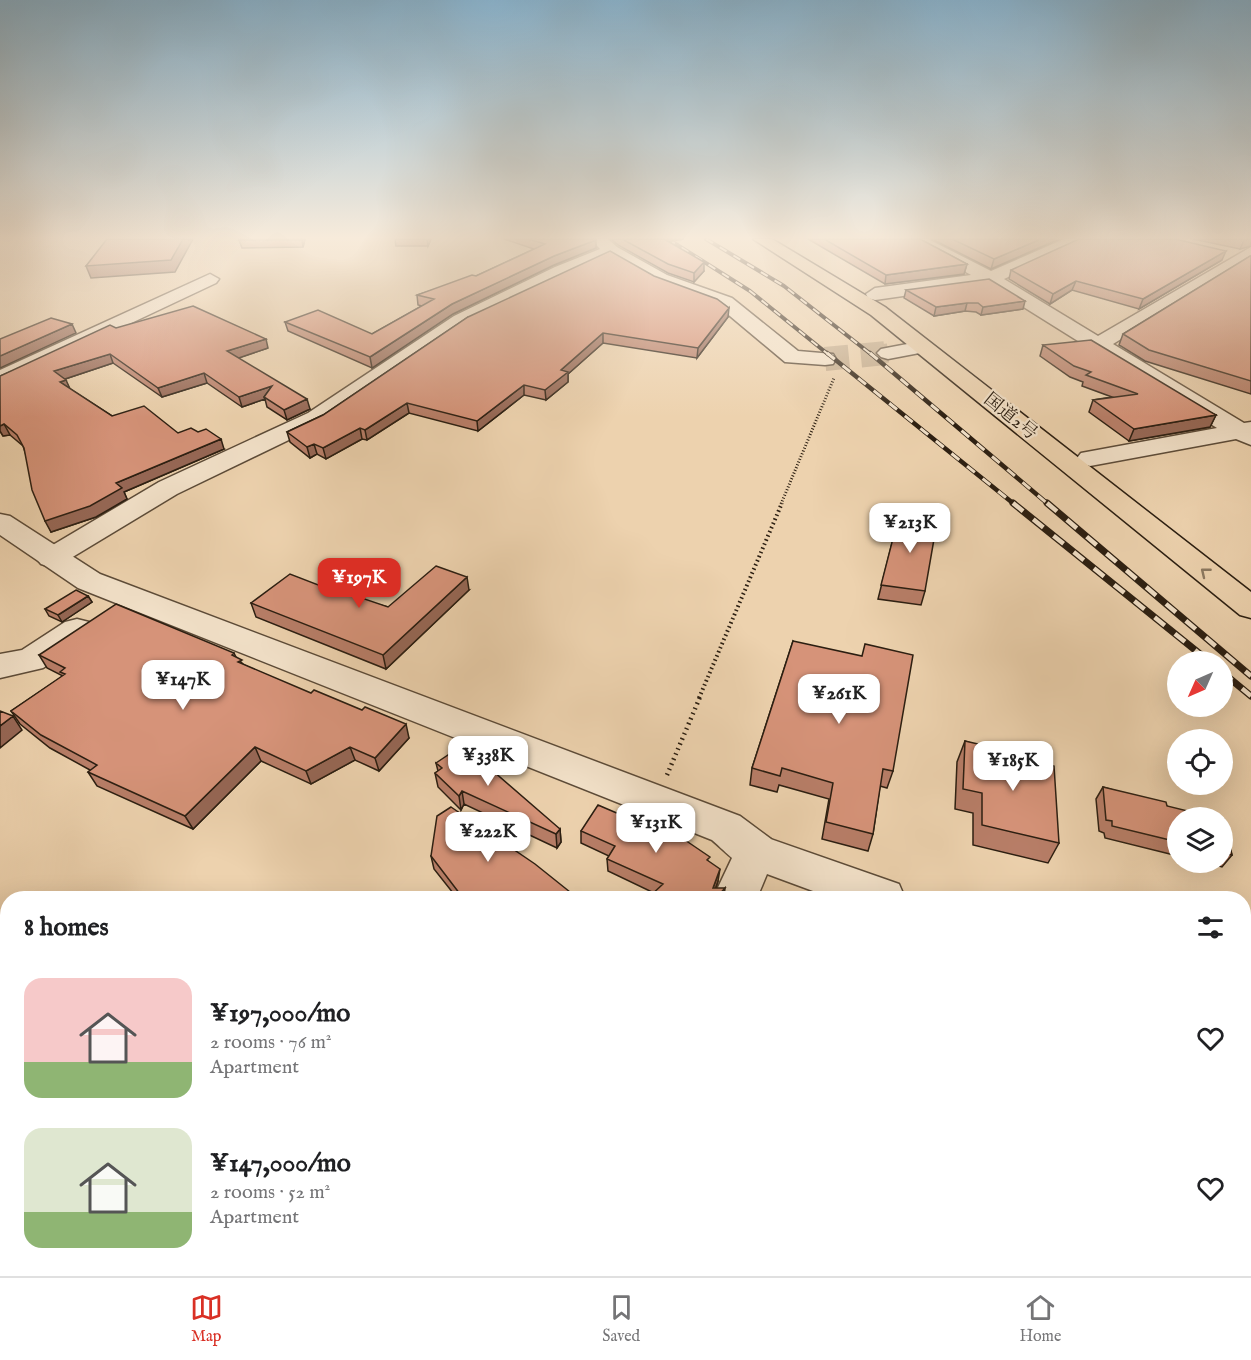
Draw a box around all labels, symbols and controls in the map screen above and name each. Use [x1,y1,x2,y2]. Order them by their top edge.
street label: 国道2号 [979,389,1042,446]
pin: ¥213K [868,503,952,554]
text: ¥213K [883,510,937,535]
pin: ¥197K [317,558,401,609]
text: ¥197K [332,565,386,590]
one-way arrow [1201,568,1212,579]
north arrow [1167,651,1233,717]
map controls [1167,651,1233,873]
pin: ¥147K [141,660,225,711]
text: ¥147K [155,667,211,692]
pin: ¥261K [797,674,881,725]
text: ¥261K [812,681,866,706]
button: locate [1167,729,1233,795]
pin: ¥338K [446,736,530,787]
pin: ¥185K [971,741,1055,792]
text: ¥338K [462,743,514,768]
text: ¥185K [987,748,1039,773]
pin: ¥131K [614,803,698,854]
button: layers [1167,807,1233,873]
text: ¥131K [630,810,682,835]
pin: ¥222K [446,812,530,863]
text: ¥222K [459,819,517,844]
text: 8 homes [24,911,109,944]
icon: filters [1194,911,1227,944]
text: ¥197,000/mo [210,997,350,1030]
icon: home [72,1002,144,1074]
icon: heart [1194,1022,1227,1055]
text: 2 rooms · 76 m² [210,1030,331,1055]
text: Apartment [210,1055,299,1080]
text: ¥147,000/mo [210,1147,351,1180]
icon: home [72,1152,144,1224]
icon: heart [1194,1172,1227,1205]
text: 2 rooms · 52 m² [210,1180,330,1205]
text: Apartment [210,1205,299,1230]
tab: Map [190,1291,223,1347]
tab: Saved [602,1291,640,1347]
tab: Home [1020,1291,1061,1347]

